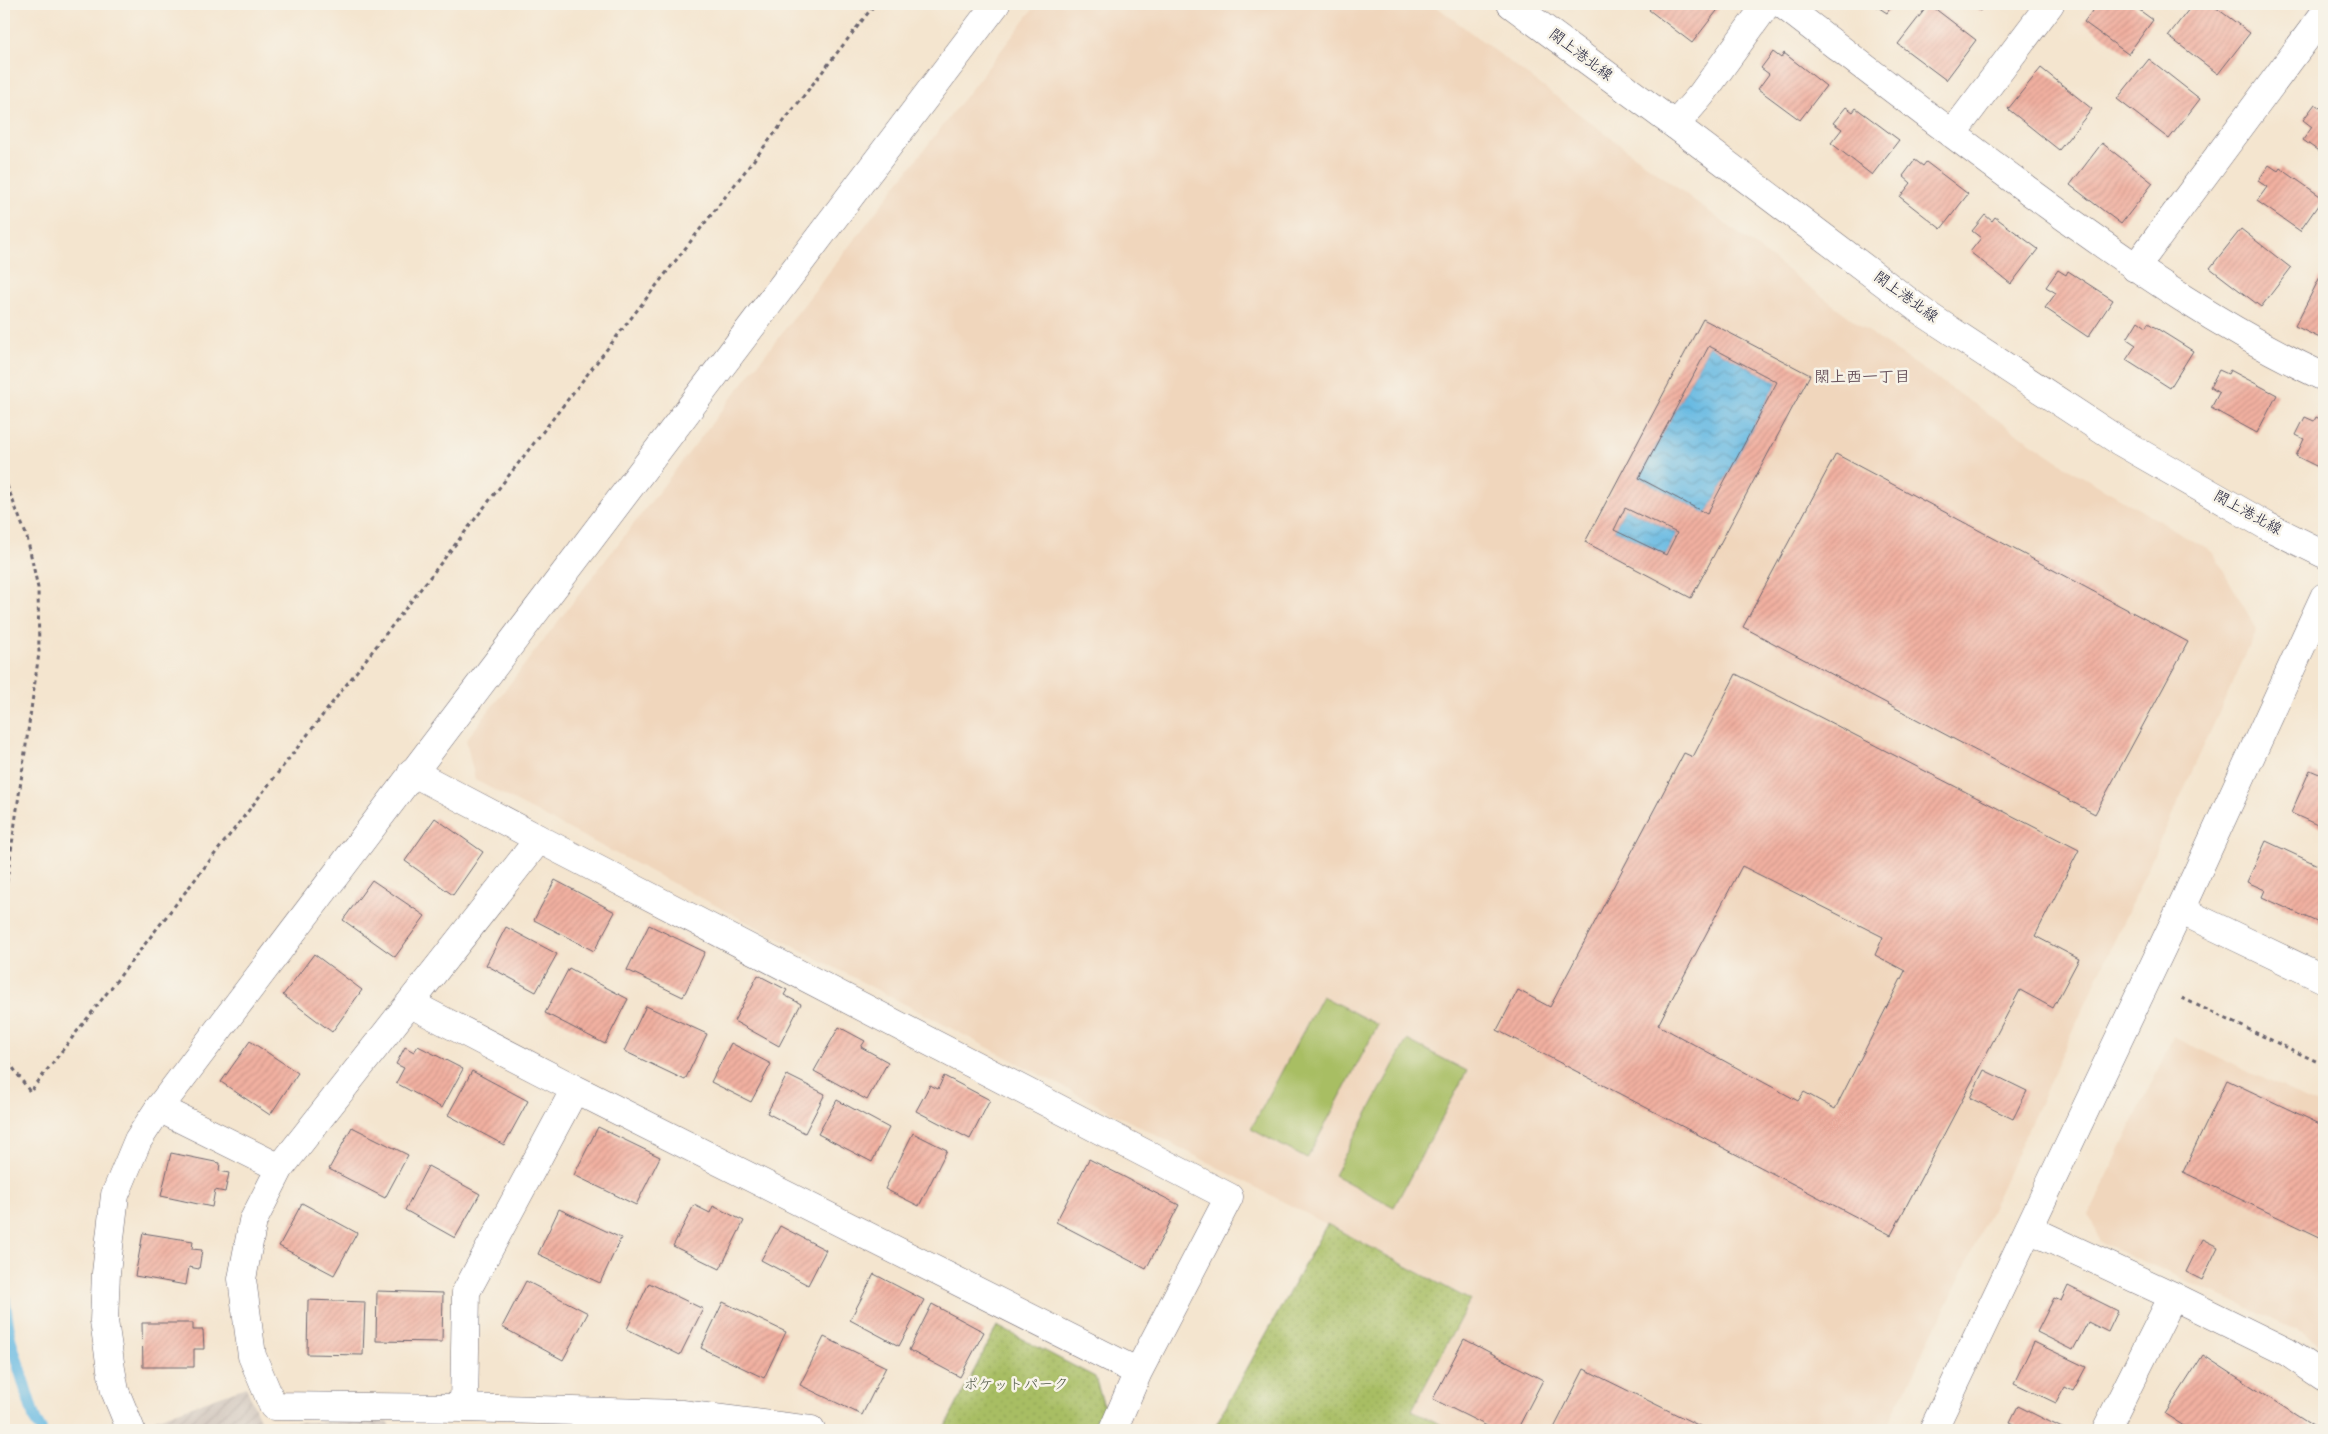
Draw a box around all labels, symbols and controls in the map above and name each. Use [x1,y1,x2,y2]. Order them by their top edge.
street label: 閖上港北線 [1545,25,1616,86]
street label: 閖上港北線 [1869,268,1941,327]
district label: 閖上西一丁目 [1814,369,1910,389]
street label: 閖上港北線 [2210,487,2285,540]
park label: ポケットパーク [963,1377,1069,1395]

